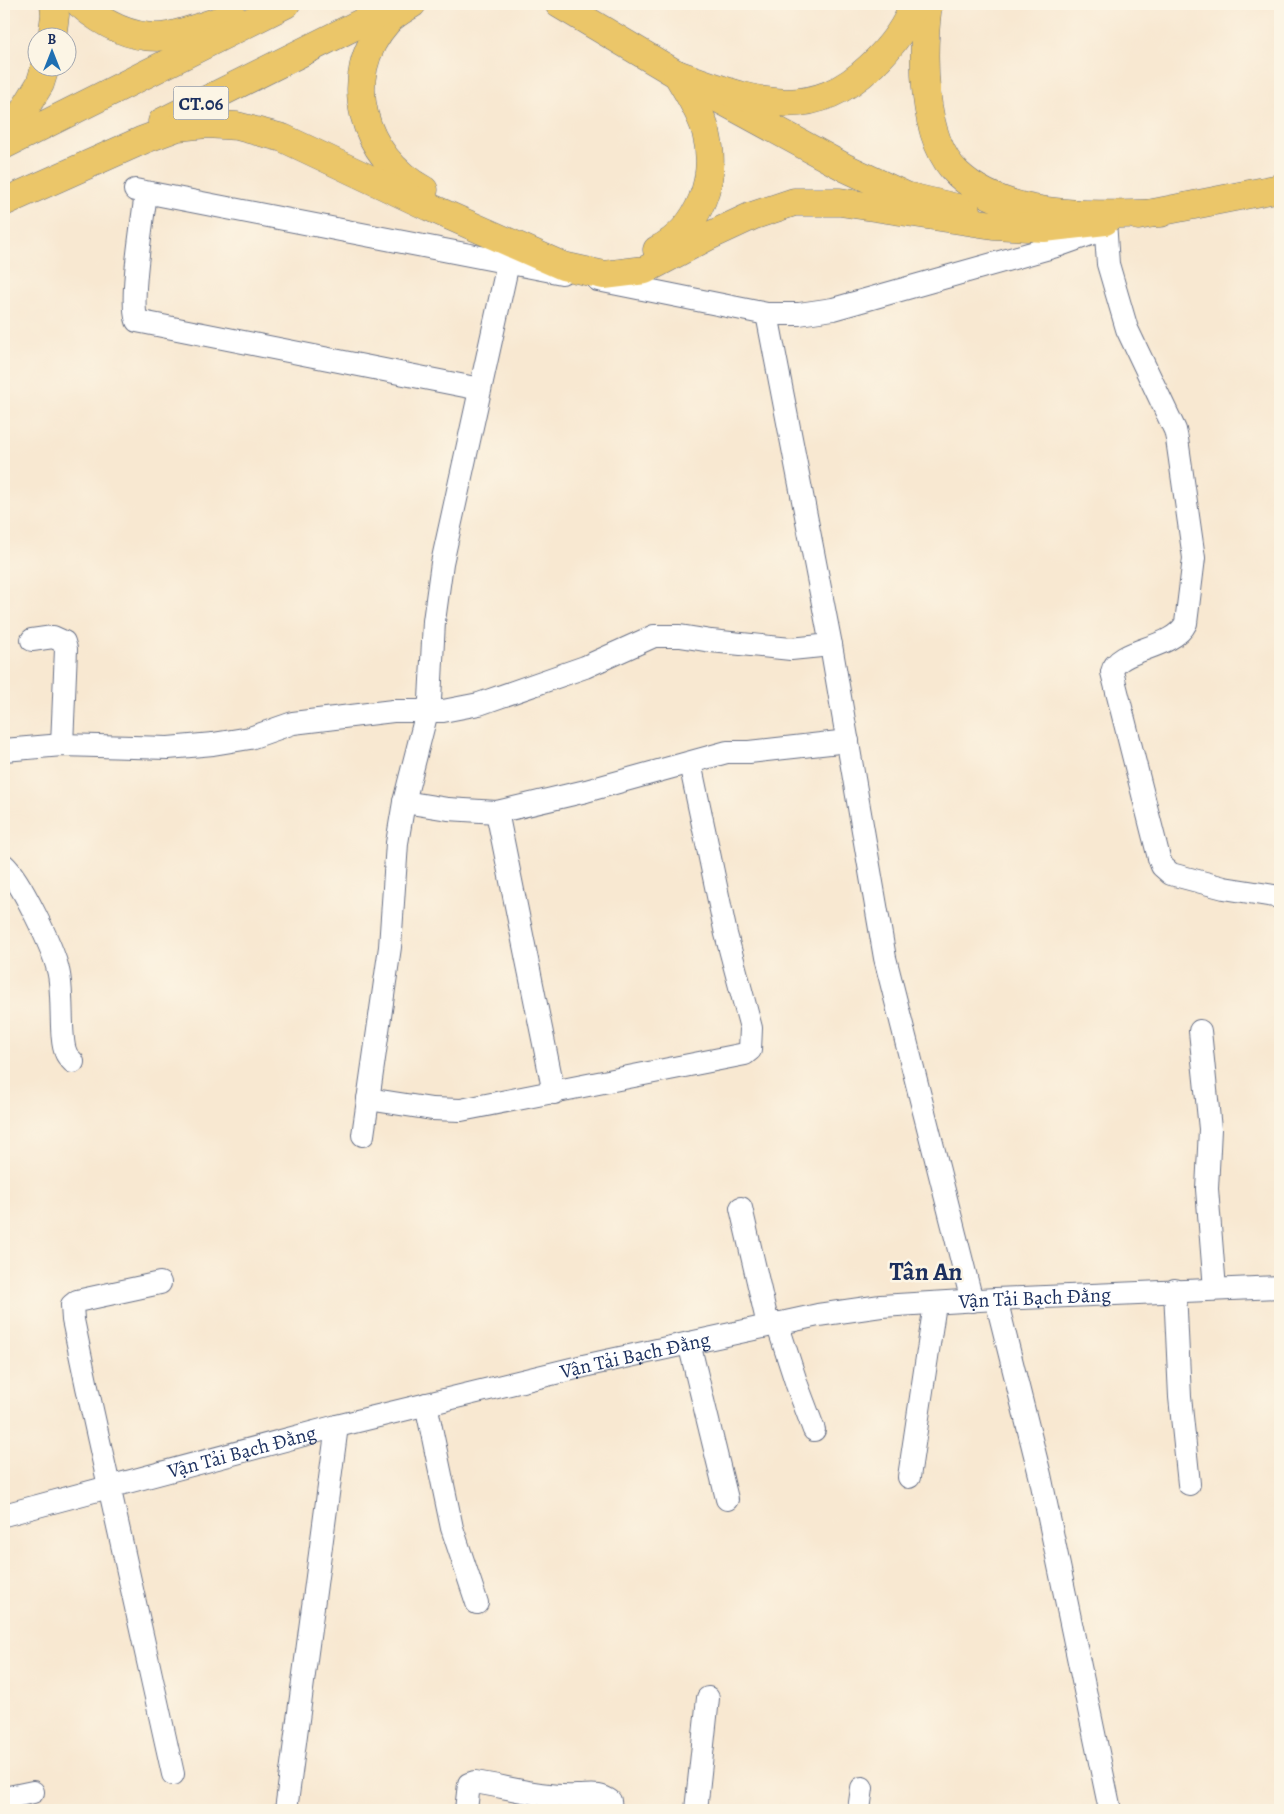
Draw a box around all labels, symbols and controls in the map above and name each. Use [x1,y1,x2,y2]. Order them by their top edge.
north arrow [28,28,78,78]
text: B [48,30,57,49]
road number: CT.06 [174,86,228,120]
district label: Tân An [890,1255,962,1289]
street label: Vận Tải Bạch Đằng [957,1281,1112,1315]
street label: Vận Tải Bạch Đằng [556,1326,713,1386]
street label: Vận Tải Bạch Đằng [164,1419,319,1485]

